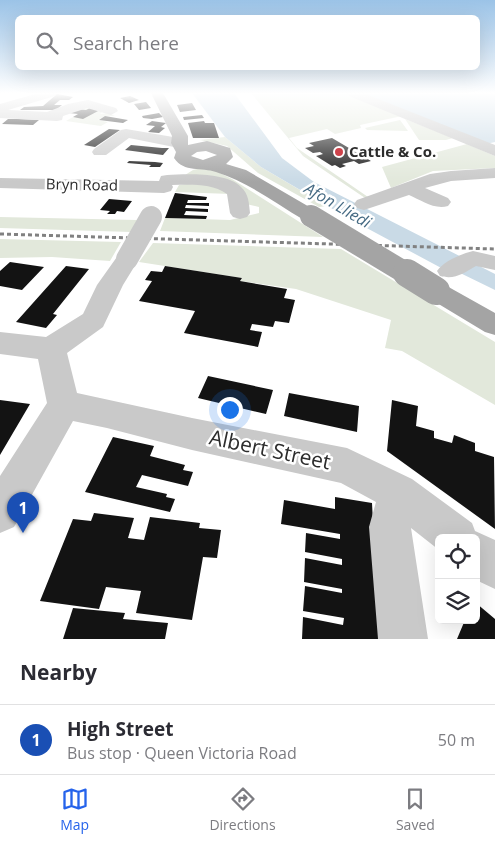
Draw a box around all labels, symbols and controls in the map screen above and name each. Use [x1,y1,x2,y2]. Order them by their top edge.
search box [15,15,480,70]
icon: search [33,29,61,57]
text: Search here [73,30,179,56]
place label: Cattle & Co. [349,141,436,161]
marker: Cattle & Co. [333,146,345,158]
street label: Bryn Road [46,173,118,195]
water label: Afon Lliedi [300,177,376,233]
your location [217,397,243,423]
street label: Albert Street [207,422,333,476]
pin: 1 [7,492,39,533]
map controls [435,534,480,624]
button: locate [435,534,480,579]
button: layers [435,579,480,624]
text: Nearby [20,658,97,686]
text: High Street [67,716,174,742]
text: 1 [31,729,41,751]
text: 50 m [438,729,475,751]
text: Bus stop · Queen Victoria Road [67,742,297,764]
tab: Map [60,785,89,834]
tab: Directions [209,785,276,834]
tab: Saved [396,785,435,834]

